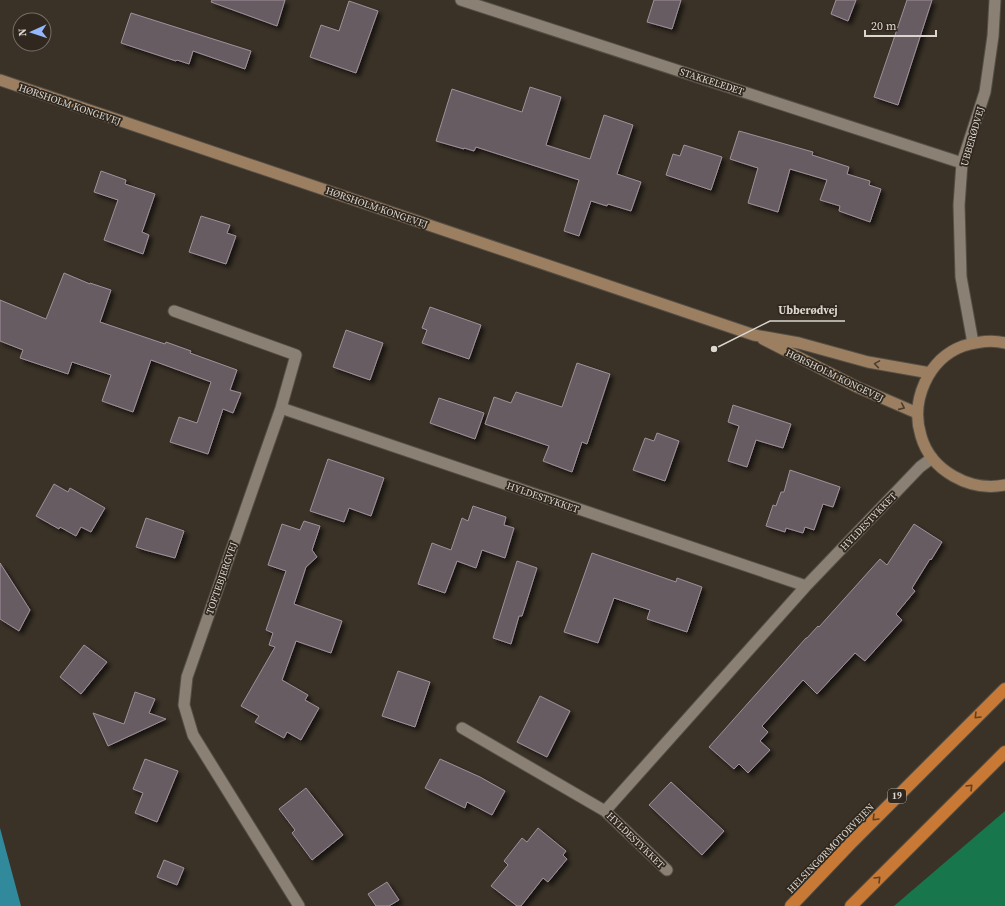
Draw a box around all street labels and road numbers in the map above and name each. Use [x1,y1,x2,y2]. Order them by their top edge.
street label: STAKKELEDET [678,65,746,98]
street label: HØRSHOLM KONGEVEJ [17,81,123,128]
street label: UBBERØDVEJ [958,105,987,167]
street label: HØRSHOLM KONGEVEJ [324,184,430,231]
street label: HØRSHOLM KONGEVEJ [784,346,886,405]
street label: HYLDESTYKKET [505,479,581,516]
street label: HYLDESTYKKET [837,490,899,553]
street label: TOFTEBJERGVEJ [203,540,240,616]
road number: 19 [888,789,906,803]
street label: HELSINGØRMOTORVEJEN [784,801,877,896]
street label: HYLDESTYKKET [604,809,667,871]

